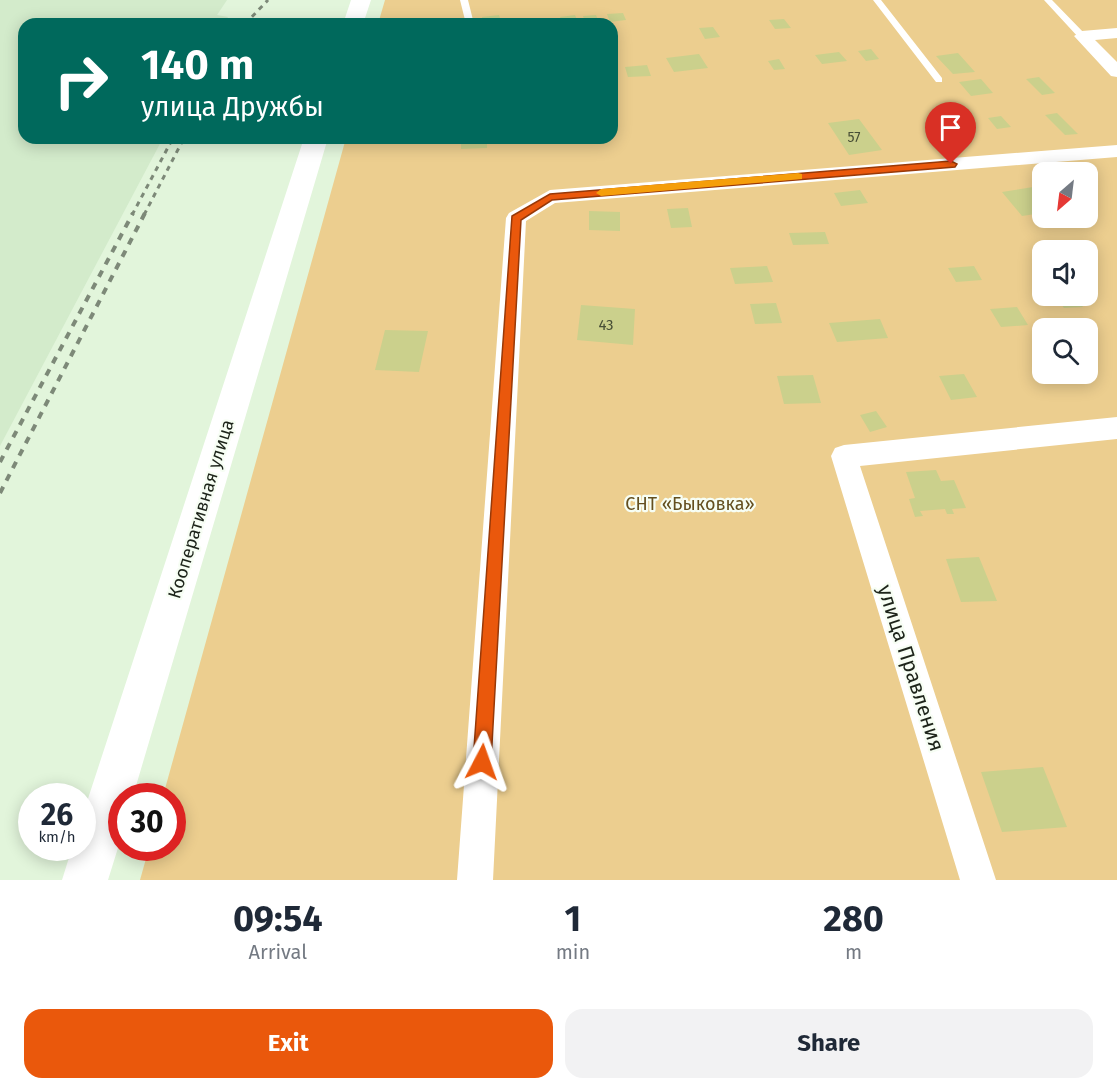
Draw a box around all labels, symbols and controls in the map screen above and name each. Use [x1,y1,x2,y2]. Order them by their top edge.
text: 140 m [141,40,254,90]
icon: right [42,42,120,120]
text: улица Дружбы [141,91,324,123]
pin [925,102,976,164]
icon: arrive [934,111,967,144]
house number: 57 [848,129,860,146]
north arrow [1032,162,1098,228]
map controls [1032,162,1098,384]
button: sound [1032,240,1098,306]
house number: 43 [598,316,614,334]
button: search [1032,318,1098,384]
street label: Кооперативная улица [163,417,239,601]
park label: СНТ «Быковка» [625,493,755,515]
street label: улица Правления [872,581,950,755]
position arrow [450,730,514,794]
speed limit sign: 30 [108,783,186,861]
text: 26 [41,797,73,833]
text: km/h [38,828,76,846]
text: 09:54 [233,897,323,941]
text: 1 [565,897,581,941]
text: 280 [823,897,884,941]
text: Arrival [249,940,307,964]
text: min [556,940,590,964]
text: m [845,940,862,964]
button: Exit [24,1009,553,1078]
button: Share [565,1009,1093,1078]

